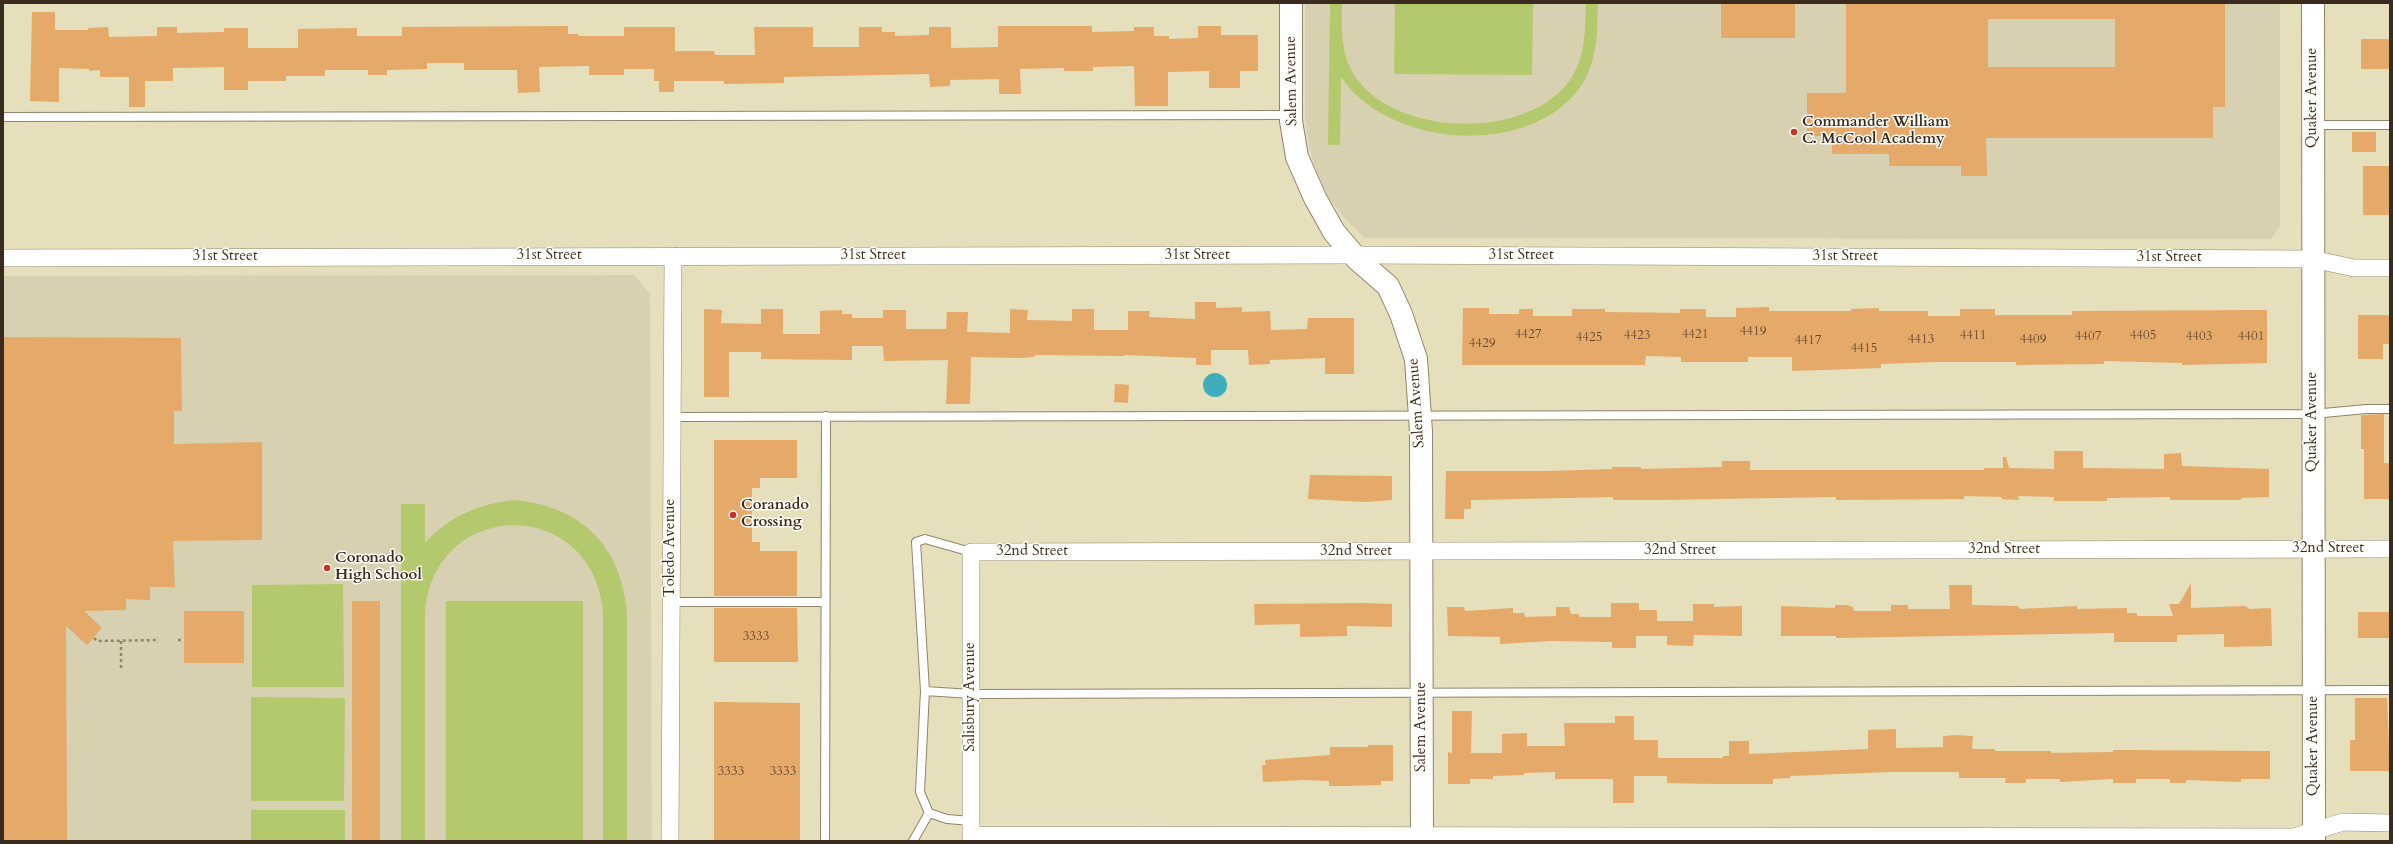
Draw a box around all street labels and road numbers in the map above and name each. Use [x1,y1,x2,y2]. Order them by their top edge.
street label: Salem Avenue [1282,36,1302,126]
street label: Quaker Avenue [2304,48,2322,148]
street label: 31st Street [516,247,582,265]
street label: 31st Street [840,247,906,265]
street label: 31st Street [1164,247,1230,265]
street label: 31st Street [1488,247,1554,265]
street label: 31st Street [192,248,258,266]
street label: 31st Street [1812,248,1878,266]
street label: 31st Street [2136,249,2202,267]
street label: Salem Avenue [1405,357,1429,449]
street label: Quaker Avenue [2304,372,2322,472]
street label: Toledo Avenue [662,499,680,597]
street label: 32nd Street [2292,540,2364,558]
street label: 32nd Street [1968,541,2040,559]
street label: 32nd Street [1644,542,1716,560]
street label: 32nd Street [996,543,1068,561]
street label: 32nd Street [1320,543,1392,561]
street label: Salisbury Avenue [962,642,980,752]
street label: Salem Avenue [1413,682,1431,772]
street label: Quaker Avenue [2305,696,2323,796]

